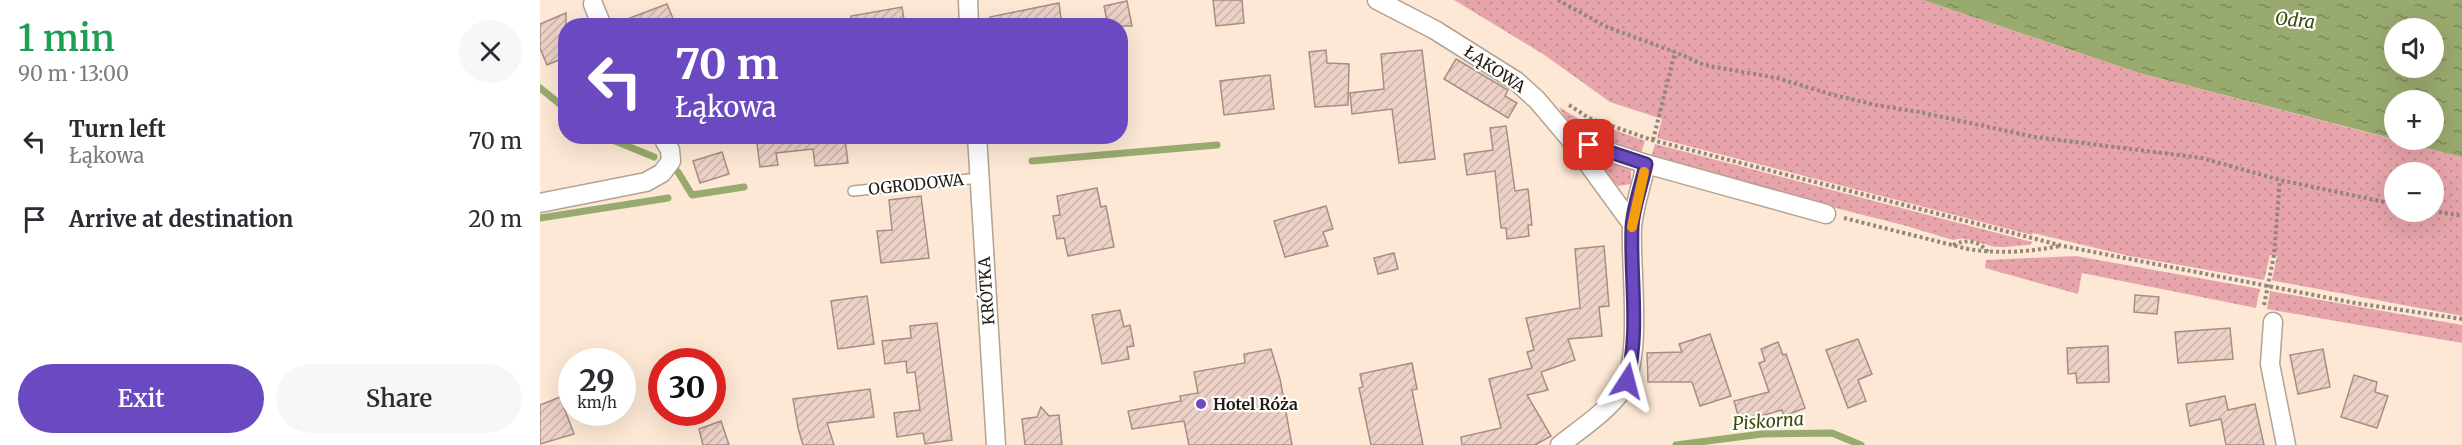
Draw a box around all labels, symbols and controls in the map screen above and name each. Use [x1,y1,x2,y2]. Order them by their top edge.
water label: Odra [2274,6,2316,34]
text: 1 min [18,16,115,61]
map controls [2384,18,2444,222]
button: sound [2384,18,2444,78]
button: close [459,20,522,83]
text: 70 m [675,38,779,90]
street label: ŁĄKOWA [1460,41,1530,97]
icon: left [576,42,654,120]
text: 90 m · 13:00 [18,61,129,86]
text: Łąkowa [675,90,776,124]
button: + [2384,90,2444,150]
text: Turn left [69,115,166,143]
pin [1563,119,1614,170]
icon: left [18,125,51,158]
text: 70 m [469,127,522,155]
icon: arrive [1572,128,1605,161]
text: Łąkowa [69,143,144,168]
button: − [2384,162,2444,222]
street label: OGRODOWA [867,169,965,199]
icon: arrive [18,203,51,236]
text: Arrive at destination [69,205,293,233]
text: 20 m [468,205,522,233]
street label: KRÓTKA [974,255,998,326]
speed limit sign: 30 [648,348,726,426]
position arrow [1595,349,1659,413]
text: 29 [579,361,615,399]
button: Exit [18,364,264,433]
button: Share [276,364,522,433]
text: km/h [577,393,617,412]
place label: Hotel Róża [1213,394,1298,414]
marker: Hotel Róża [1194,397,1208,411]
water label: Piskorna [1731,407,1805,435]

